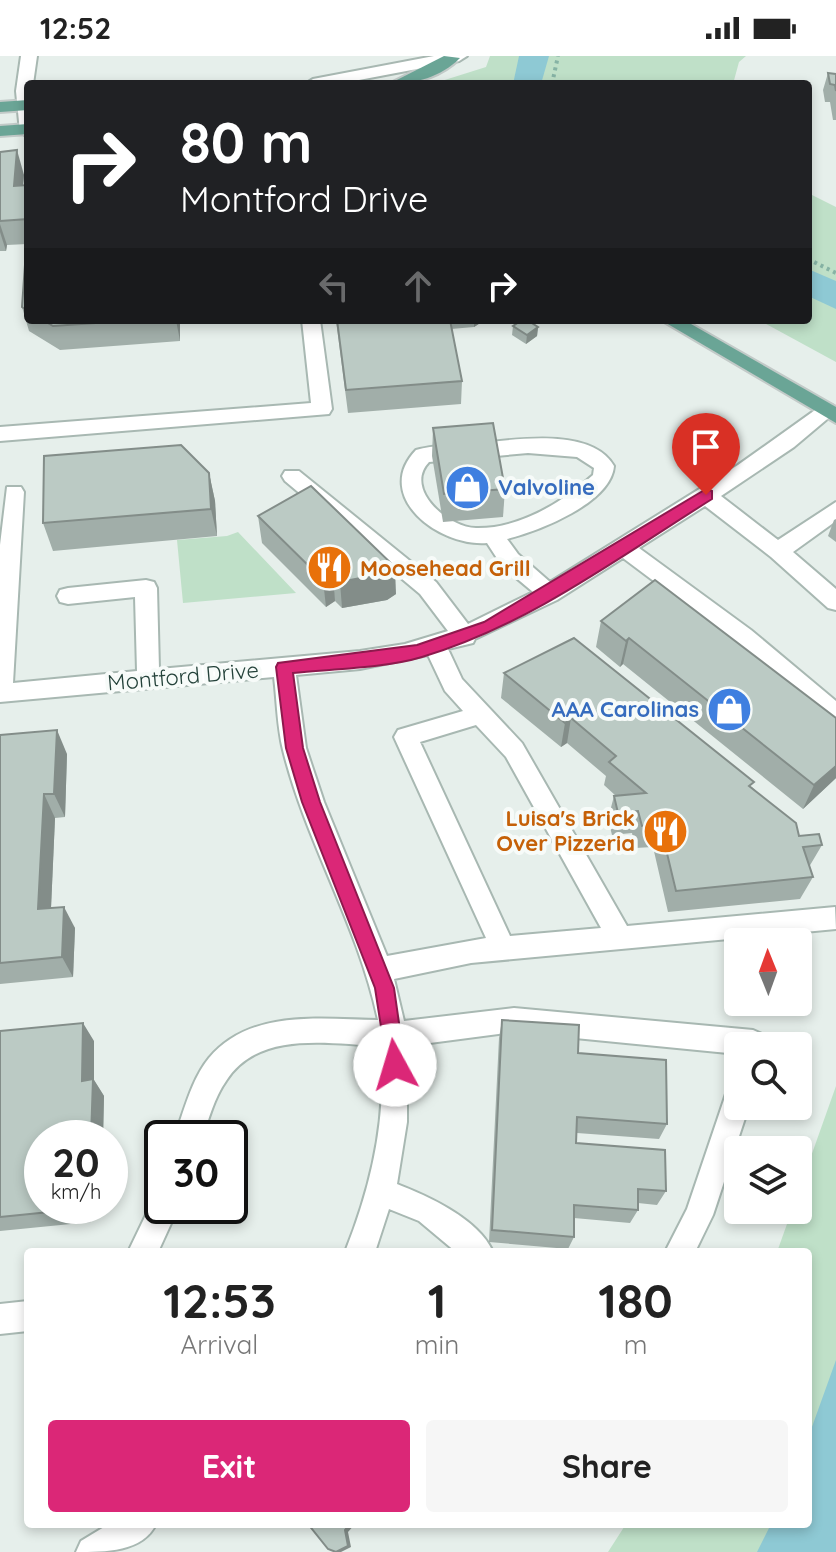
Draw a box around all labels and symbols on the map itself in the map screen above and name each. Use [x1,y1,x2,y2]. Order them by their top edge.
pin [672,413,740,495]
shop icon: Valvoline [443,463,491,511]
place label: Valvoline [498,473,595,501]
restaurant icon: Moosehead Grill [305,544,353,592]
place label: Moosehead Grill [360,554,531,582]
street label: Montford Drive [106,655,260,697]
shop icon: AAA Carolinas [706,685,754,733]
place label: AAA Carolinas [552,695,699,723]
place label: Luisa's Brick Over Pizzeria [496,804,635,857]
restaurant icon: Luisa's Brick Over Pizzeria [642,807,690,855]
north arrow [724,928,812,1016]
position arrow [353,1023,437,1107]
speed limit sign: 30 [144,1120,248,1224]

